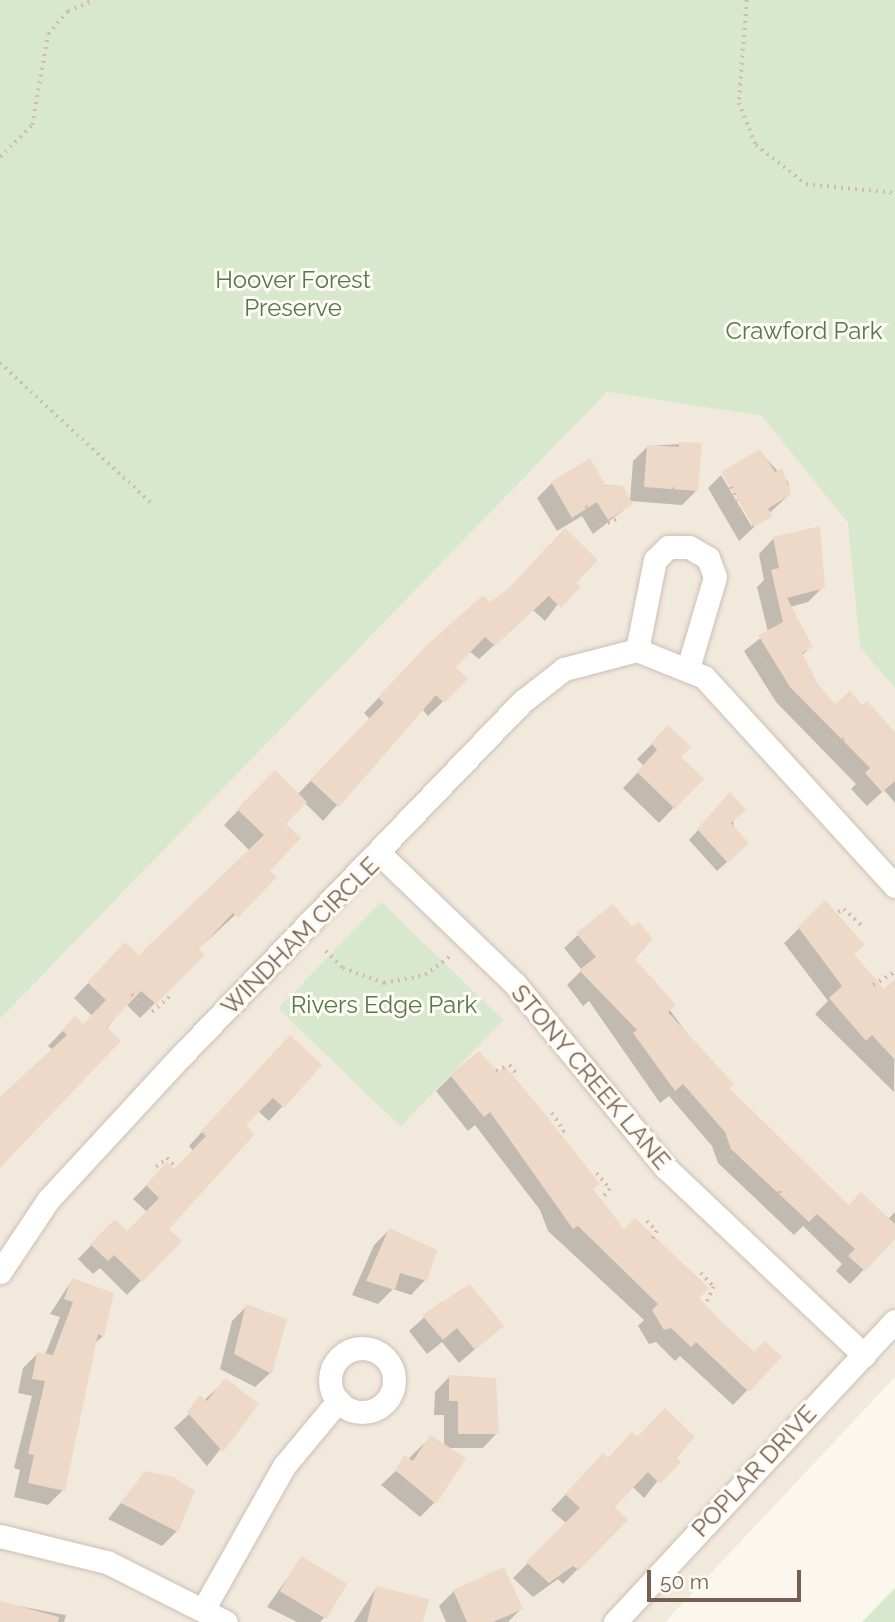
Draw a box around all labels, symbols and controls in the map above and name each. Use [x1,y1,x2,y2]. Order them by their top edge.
park label: Hoover Forest Preserve [215,266,371,322]
park label: Crawford Park [725,317,883,345]
street label: WINDHAM CIRCLE [215,851,385,1021]
street label: STONY CREEK LANE [505,978,677,1176]
park label: Rivers Edge Park [291,991,477,1019]
street label: POPLAR DRIVE [686,1399,822,1543]
scale bar [650,1556,804,1600]
text: 50 m [660,1569,709,1594]

